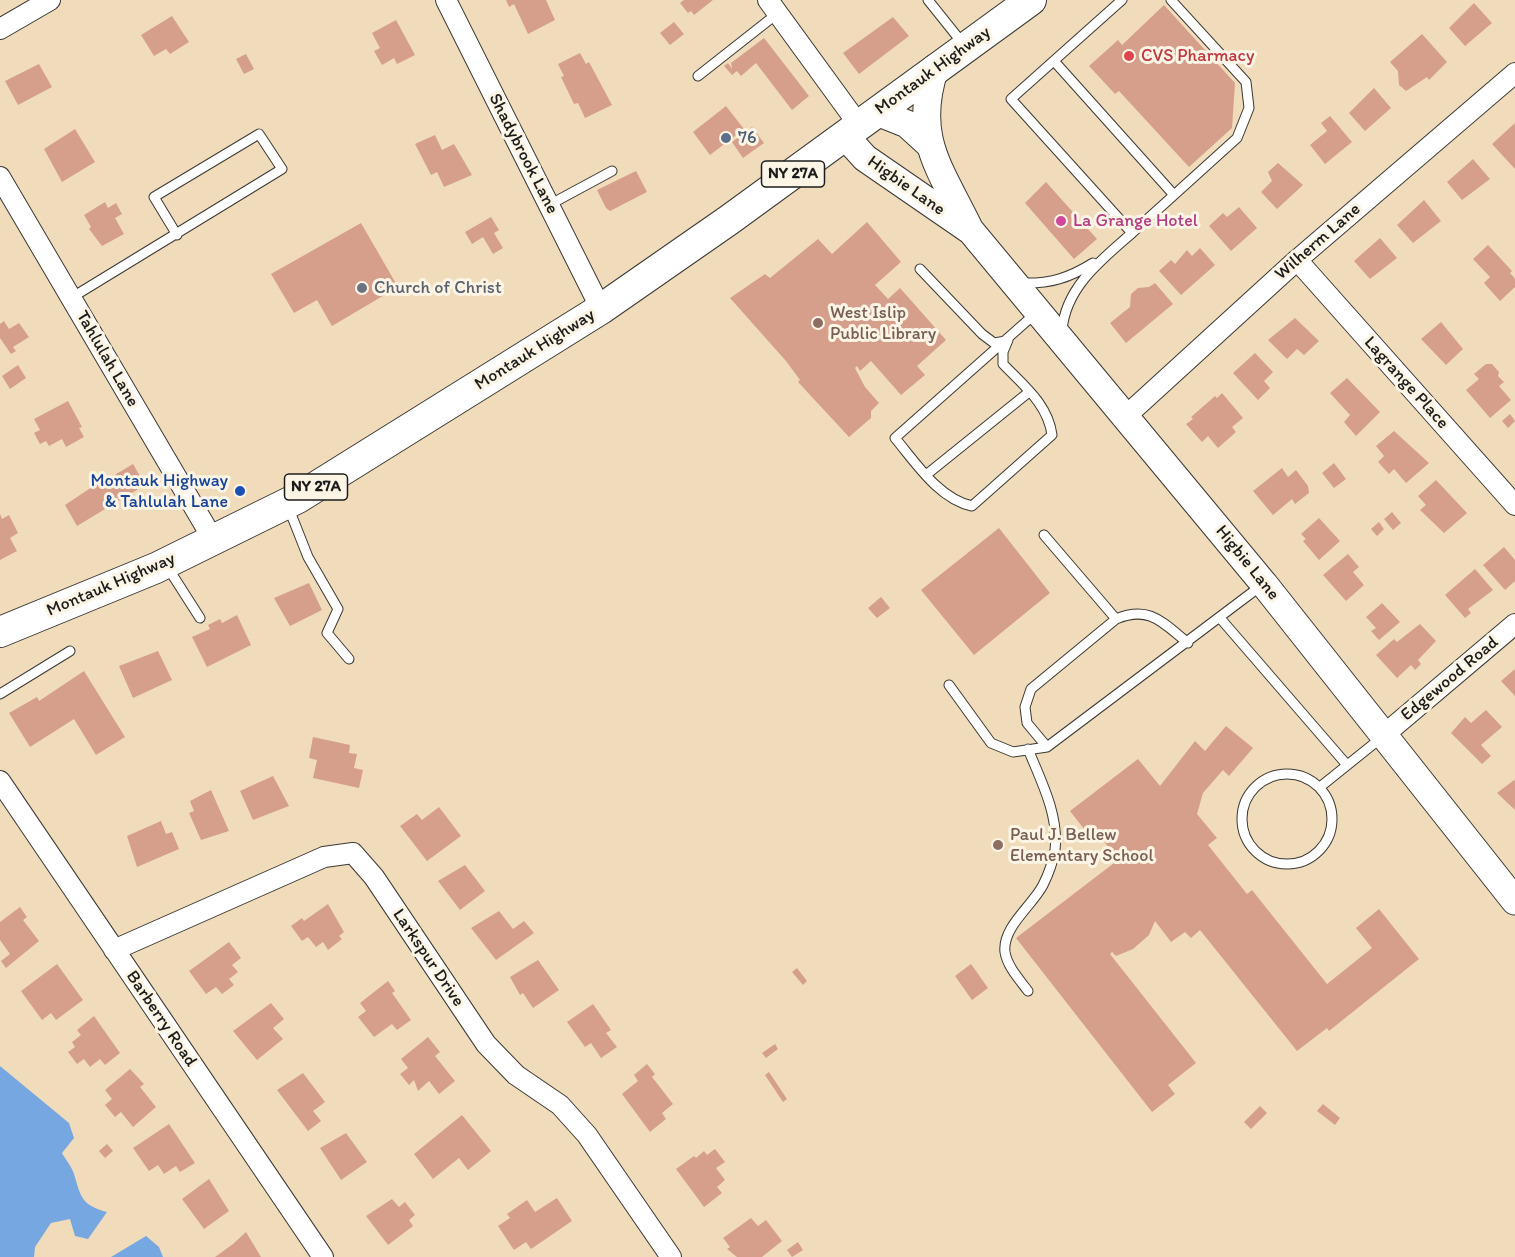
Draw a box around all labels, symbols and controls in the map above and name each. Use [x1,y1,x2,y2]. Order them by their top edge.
street label: Montauk Highway [871,22,995,120]
place label: CVS Pharmacy [1141,45,1254,67]
marker: CVS Pharmacy [1122,49,1136,63]
street label: Shadybrook Lane [483,90,563,218]
place label: 76 [738,127,756,149]
marker: 76 [719,131,733,145]
street label: Higbie Lane [863,151,949,221]
road number: NY 27A [762,161,824,187]
street label: Wilherm Lane [1271,199,1365,285]
place label: La Grange Hotel [1073,210,1198,232]
marker: La Grange Hotel [1054,214,1068,228]
place label: Church of Christ [374,277,502,299]
marker: Church of Christ [355,281,369,295]
place label: West Islip Public Library [830,302,936,344]
street label: Montauk Highway [471,304,599,396]
street label: Tahlulah Lane [71,307,143,411]
marker: West Islip Public Library [811,316,825,330]
street label: Lagrange Place [1359,332,1453,434]
place label: Montauk Highway & Tahlulah Lane [90,470,228,512]
road number: NY 27A [284,474,348,500]
marker: Montauk Highway & Tahlulah Lane [233,484,247,498]
street label: Higbie Lane [1210,521,1284,605]
street label: Montauk Highway [43,548,179,622]
street label: Edgewood Road [1397,632,1503,726]
place label: Paul J. Bellew Elementary School [1010,824,1154,866]
marker: Paul J. Bellew Elementary School [991,838,1005,852]
street label: Larkspur Drive [387,905,469,1011]
street label: Barberry Road [121,967,201,1071]

